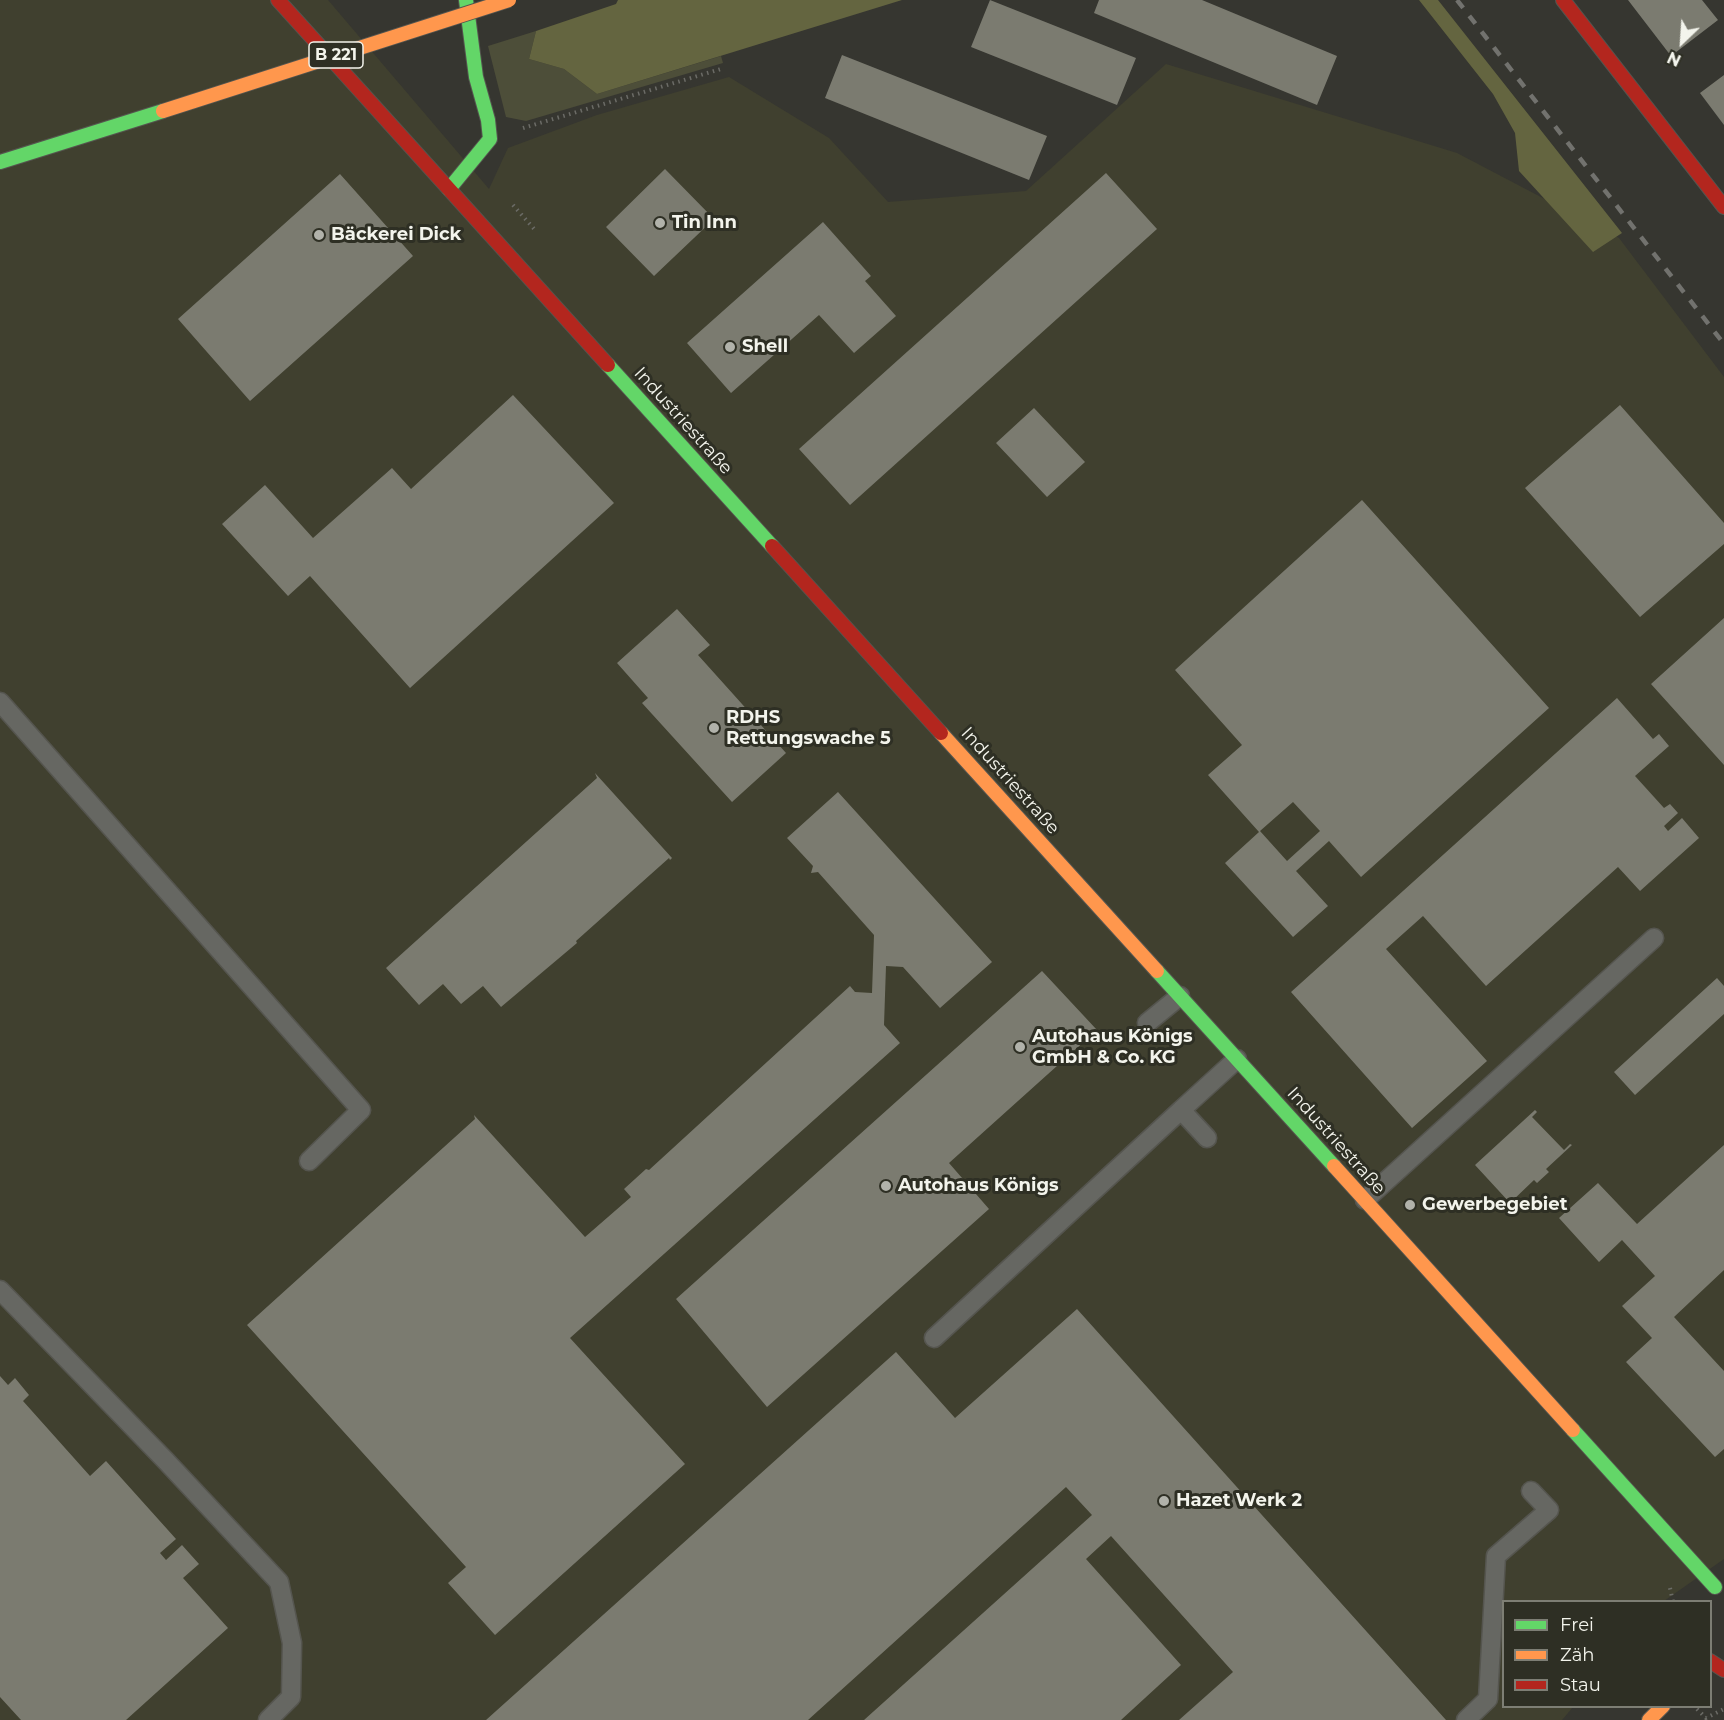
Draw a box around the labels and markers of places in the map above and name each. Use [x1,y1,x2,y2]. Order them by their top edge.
place label: Tin Inn [672,212,737,234]
marker: Tin Inn [653,216,667,230]
place label: Bäckerei Dick [331,224,461,246]
marker: Bäckerei Dick [312,228,326,242]
place label: Shell [742,336,788,358]
marker: Shell [723,340,737,354]
place label: RDHS Rettungswache 5 [726,707,891,750]
marker: RDHS Rettungswache 5 [707,721,721,735]
place label: Autohaus Königs GmbH & Co. KG [1032,1026,1193,1068]
marker: Autohaus Königs GmbH & Co. KG [1013,1040,1027,1054]
place label: Autohaus Königs [898,1175,1059,1197]
marker: Autohaus Königs [879,1179,893,1193]
place label: Gewerbegebiet [1422,1194,1567,1216]
marker: Gewerbegebiet [1403,1198,1417,1212]
place label: Hazet Werk 2 [1176,1490,1302,1512]
marker: Hazet Werk 2 [1157,1494,1171,1508]

